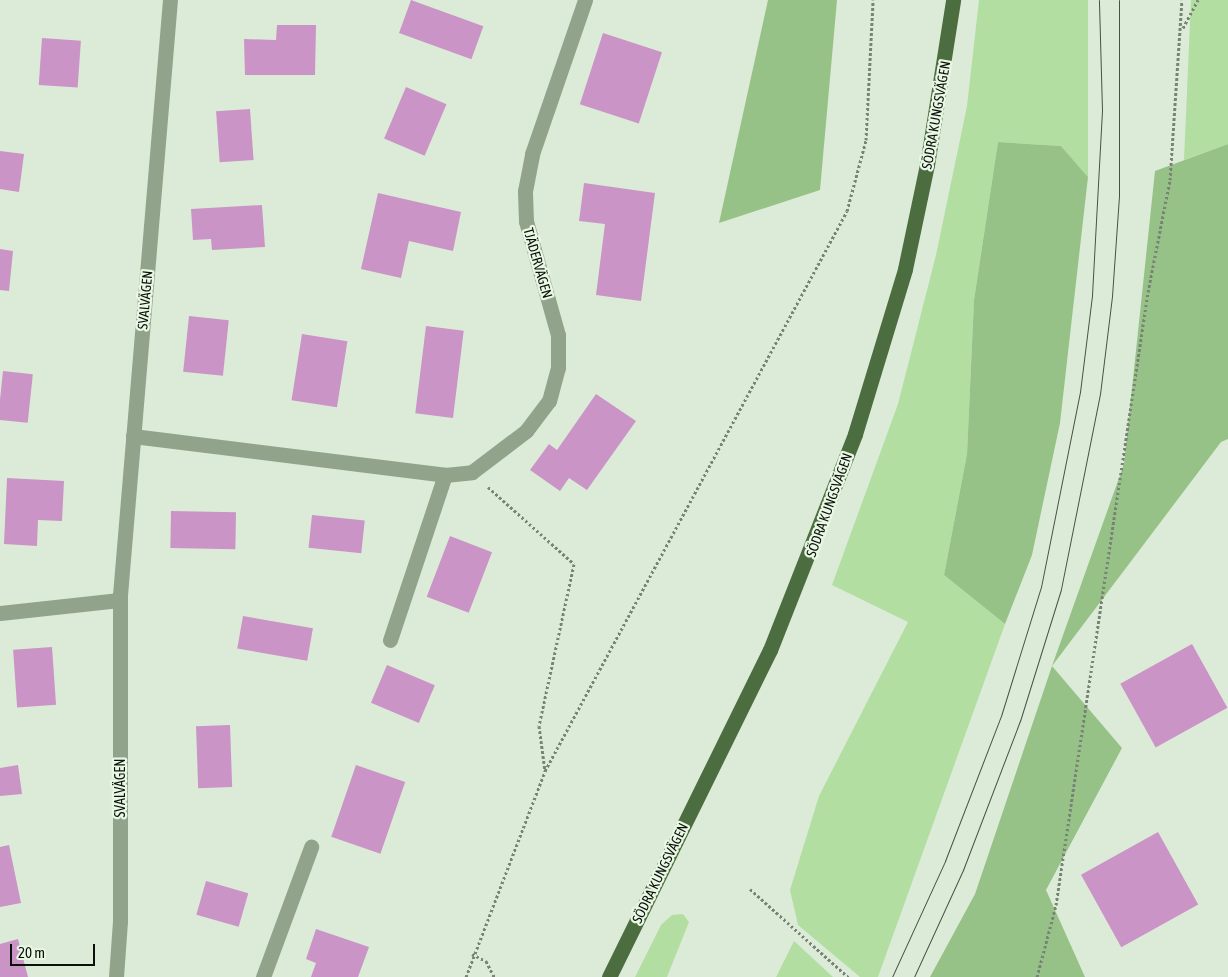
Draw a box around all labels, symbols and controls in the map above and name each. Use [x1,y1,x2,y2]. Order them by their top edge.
street label: SÖDRA KUNGSVÄGEN [918,60,954,170]
street label: TJÄDERVÄGEN [520,226,556,300]
street label: SVALVÄGEN [134,270,156,330]
street label: SÖDRA KUNGSVÄGEN [802,451,856,559]
street label: SVALVÄGEN [112,758,128,818]
street label: SÖDRA KUNGSVÄGEN [628,820,692,926]
scale bar [12,934,98,966]
text: 20 m [18,944,45,961]

